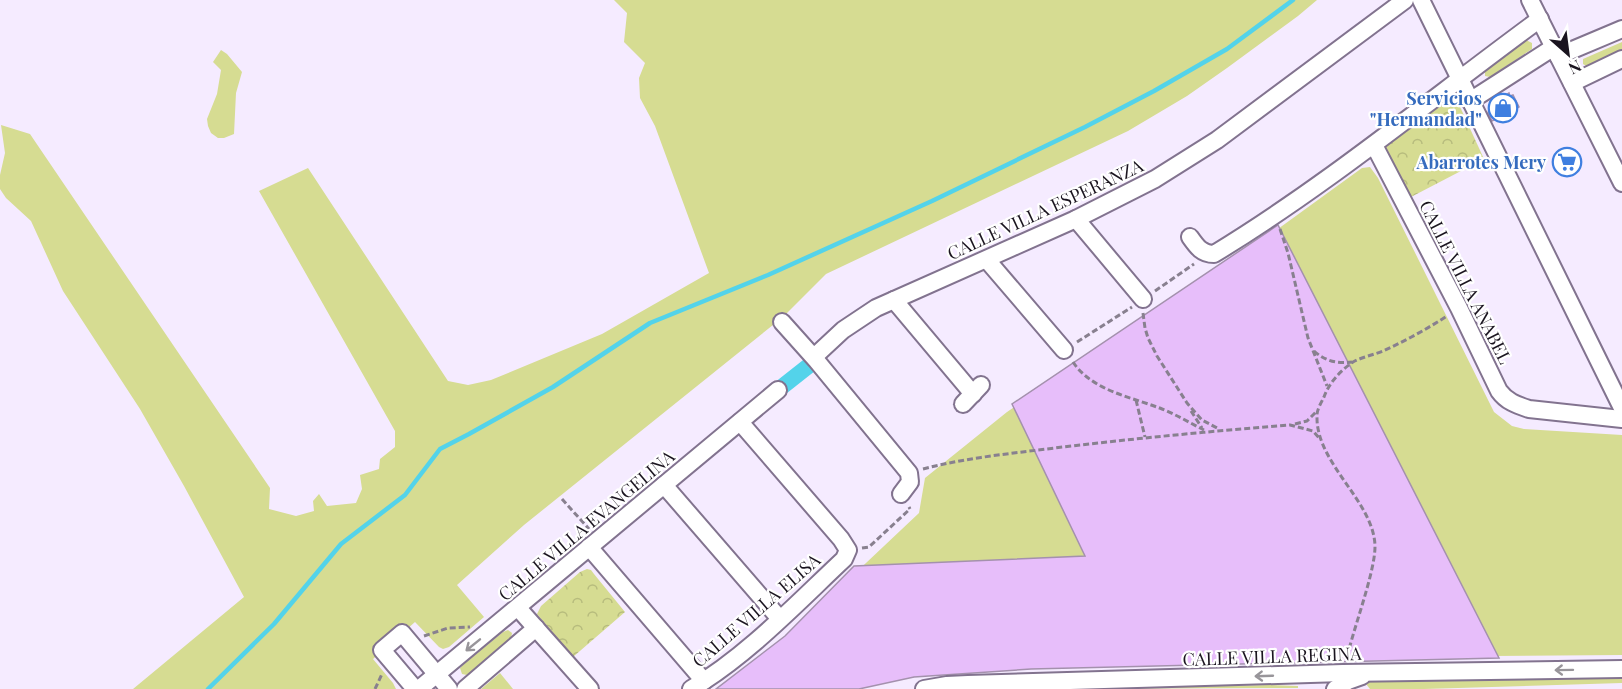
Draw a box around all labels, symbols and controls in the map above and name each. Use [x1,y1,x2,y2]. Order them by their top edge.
north arrow [1538,24,1598,84]
text: N [1565,56,1585,80]
place label: Servicios "Hermandad" [1370,86,1482,131]
shop icon: Servicios "Hermandad" [1487,92,1519,124]
supermarket icon: Abarrotes Mery [1551,146,1583,178]
place label: Abarrotes Mery [1415,150,1547,174]
street label: CALLE VILLA ESPERANZA [943,153,1147,265]
street label: CALLE VILLA ANABEL [1414,196,1518,368]
street label: CALLE VILLA EVANGELINA [493,444,680,606]
street label: CALLE VILLA ELISA [687,547,826,672]
one-way arrow [465,638,481,651]
street label: CALLE VILLA REGINA [1182,641,1363,671]
one-way arrow [1554,664,1574,676]
one-way arrow [1254,670,1274,681]

